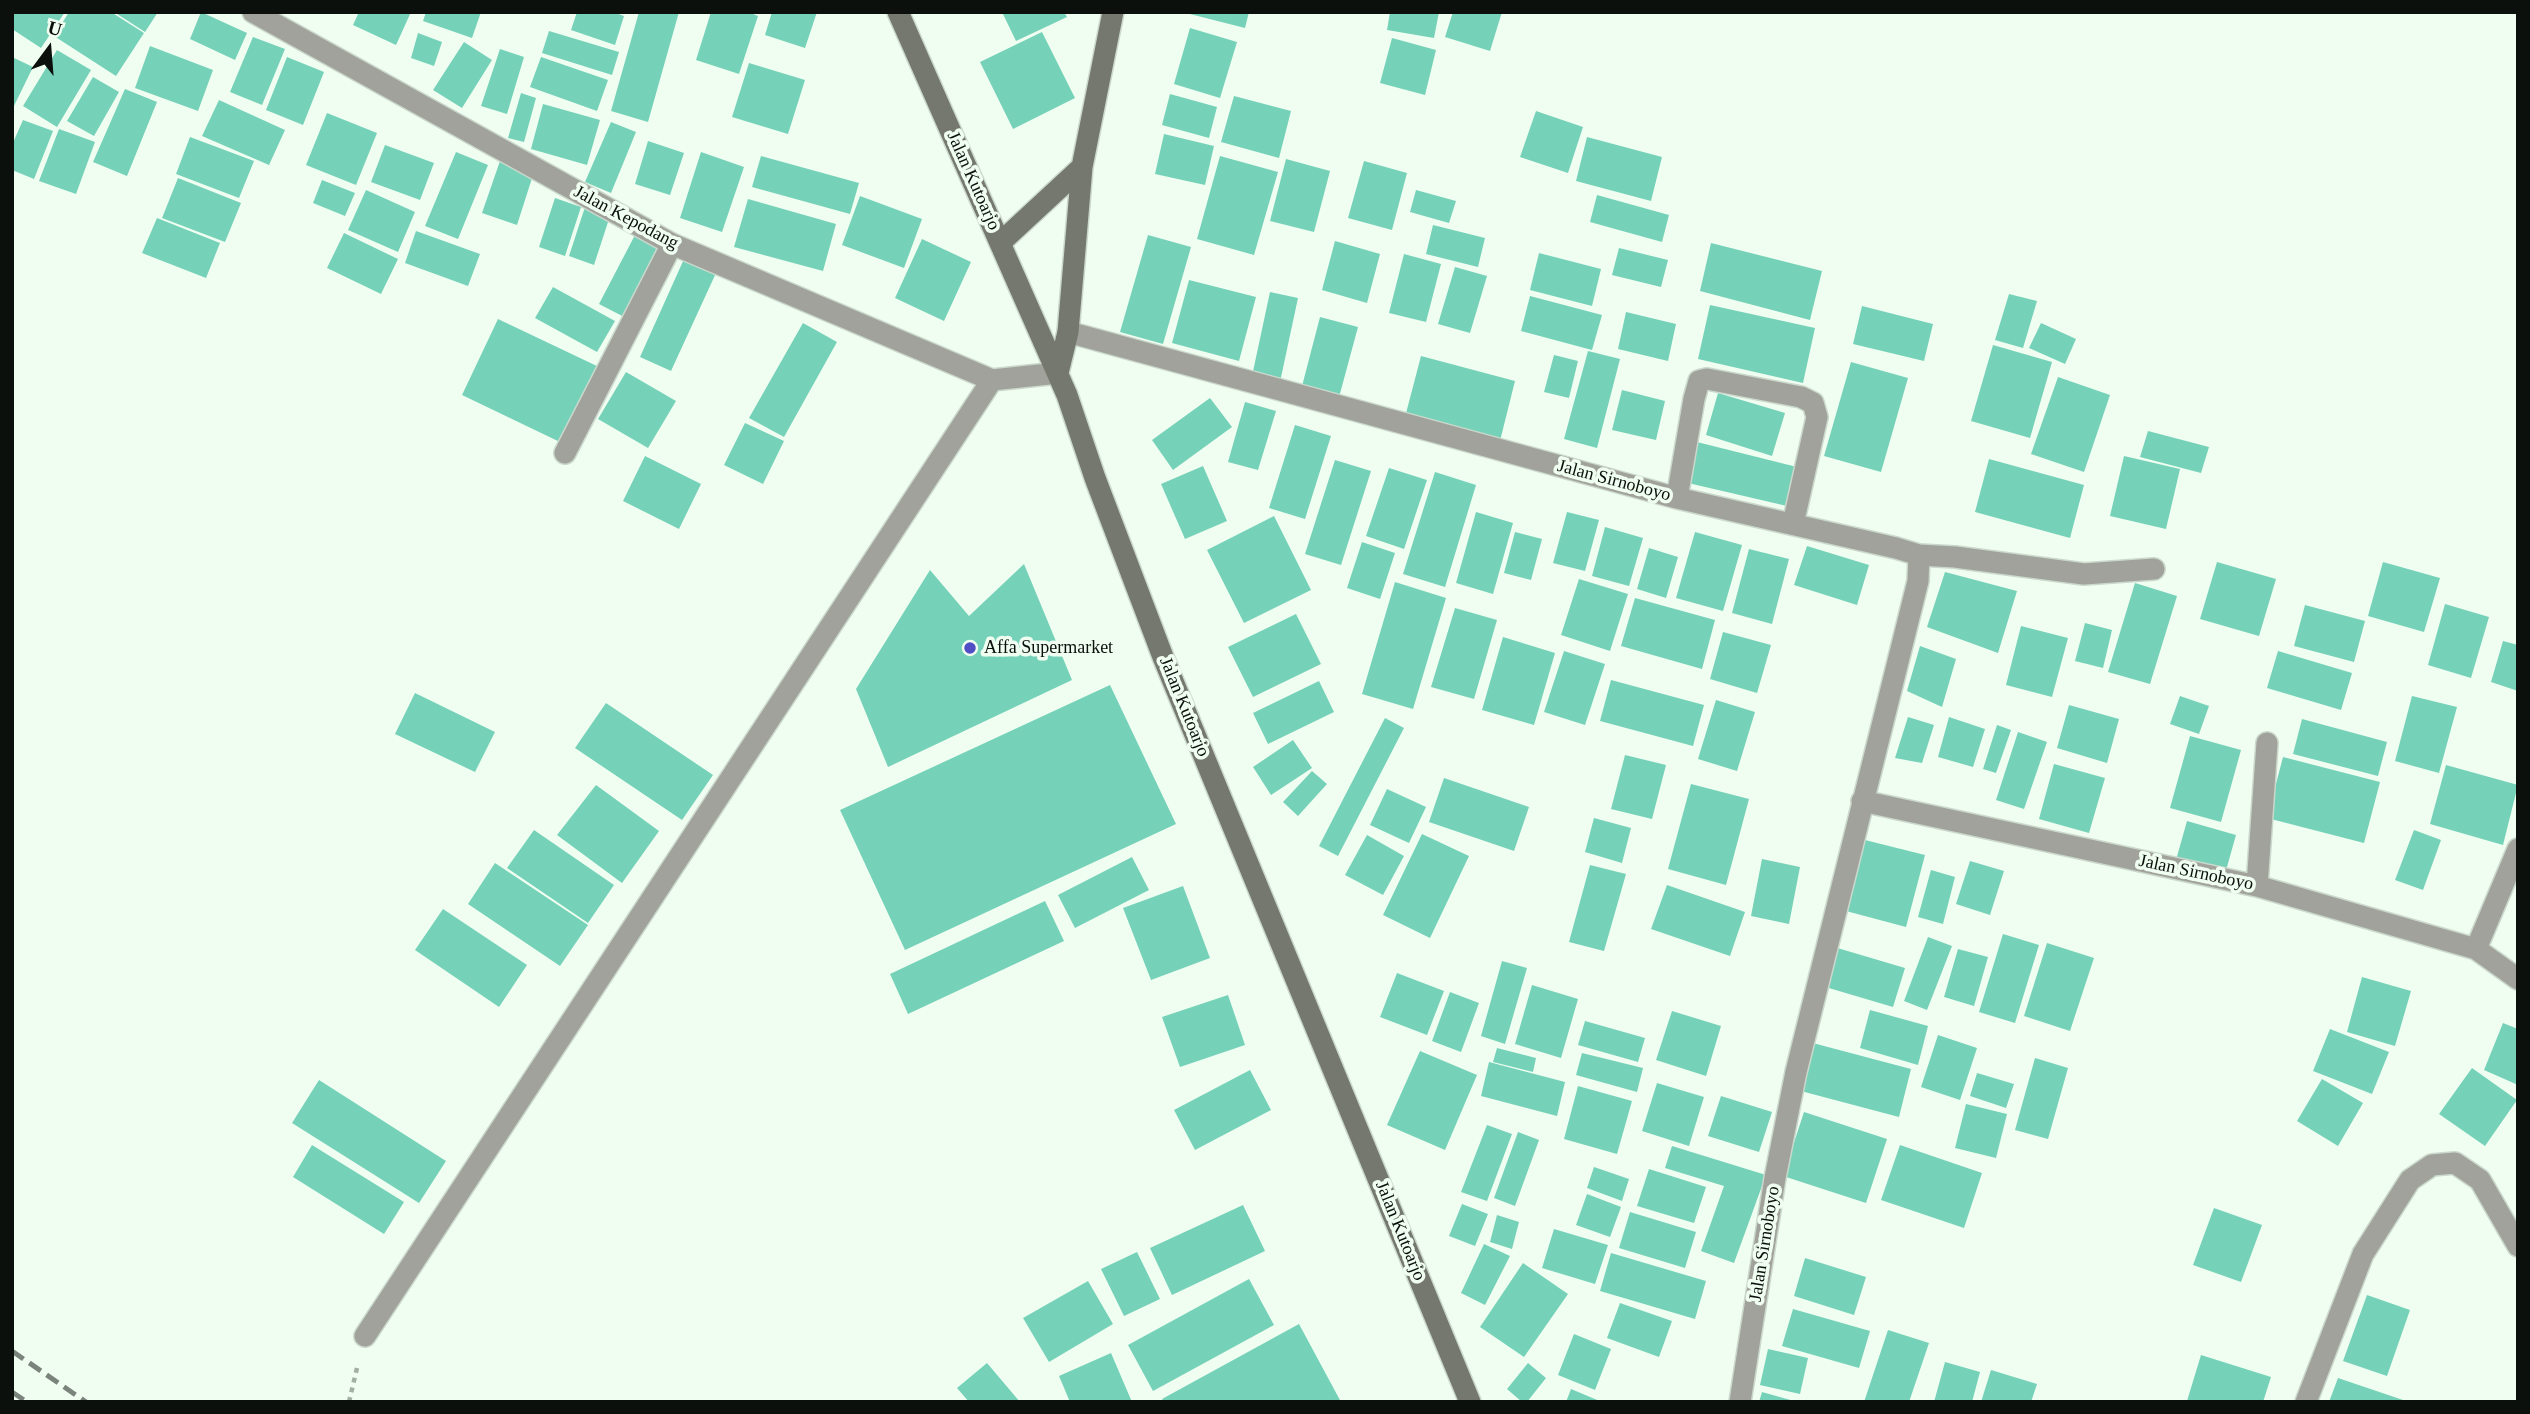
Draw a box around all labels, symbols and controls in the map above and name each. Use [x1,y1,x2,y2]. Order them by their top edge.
north arrow [14,14,84,84]
text: U [45,16,64,40]
street label: Jalan Kutoarjo [942,128,1004,234]
street label: Jalan Kepodang [570,181,682,255]
street label: Jalan Sirnoboyo [1555,455,1673,507]
place label: Affa Supermarket [984,637,1113,659]
marker: Affa Supermarket [962,640,978,656]
street label: Jalan Kutoarjo [1154,654,1214,760]
street label: Jalan Sirnoboyo [2137,850,2255,896]
street label: Jalan Kutoarjo [1370,1178,1430,1284]
street label: Jalan Sirnoboyo [1745,1185,1785,1303]

